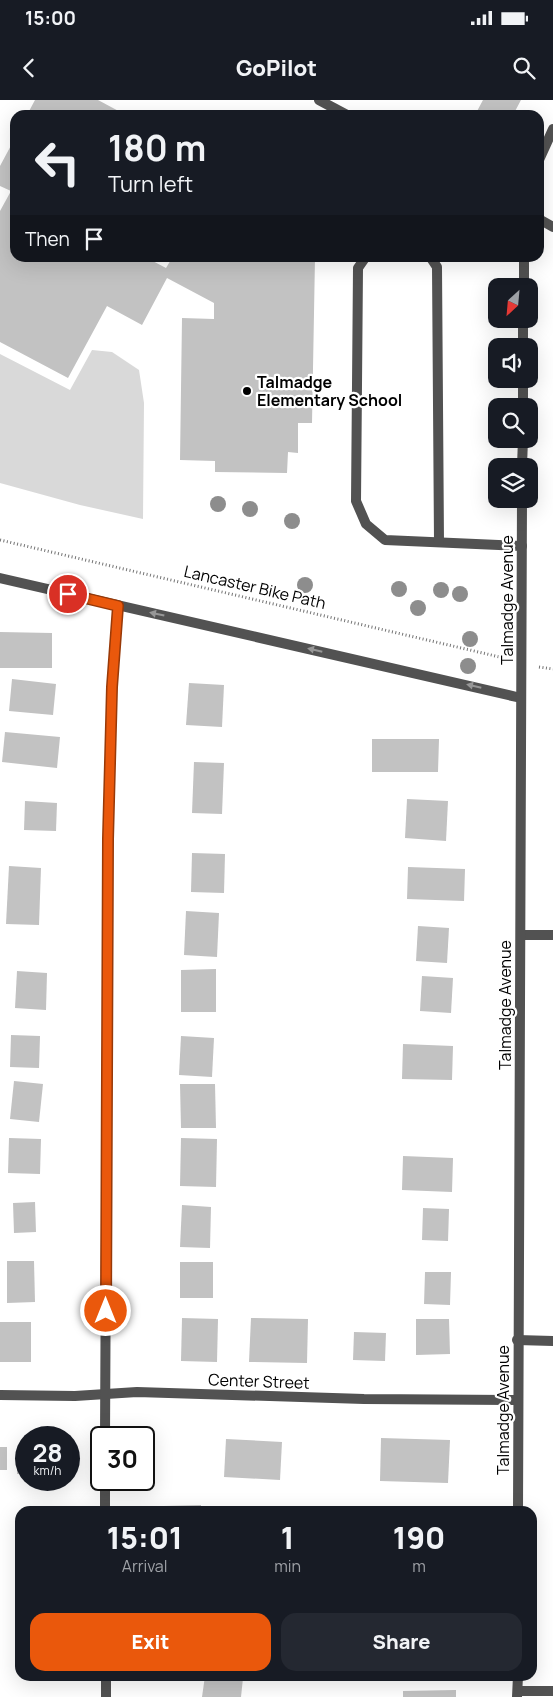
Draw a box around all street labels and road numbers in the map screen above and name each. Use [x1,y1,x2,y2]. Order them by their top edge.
street label: Talmadge Avenue [496,535,518,665]
street label: Lancaster Bike Path [182,560,328,614]
street label: Talmadge Avenue [494,940,516,1070]
street label: Talmadge Avenue [492,1345,514,1475]
street label: Center Street [208,1368,310,1394]

